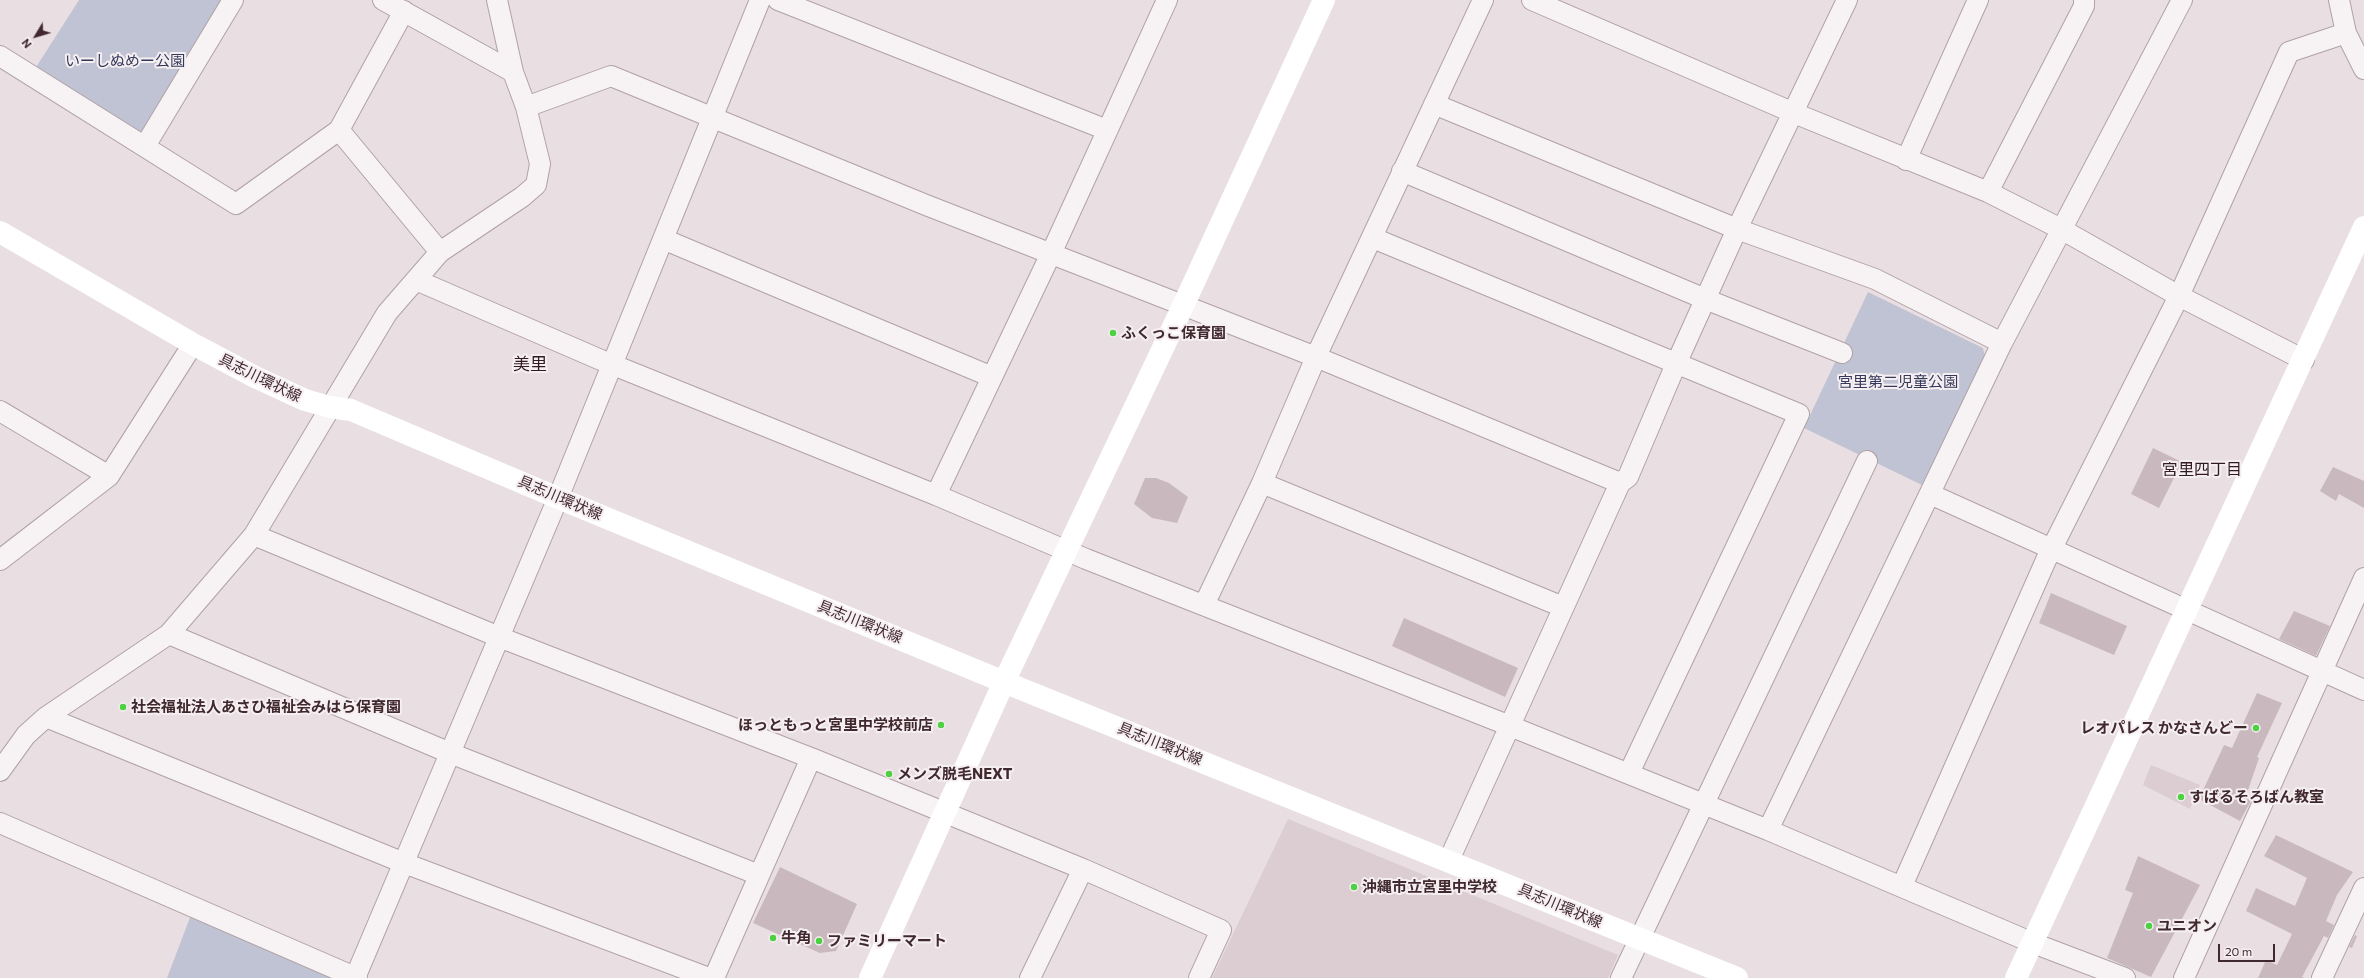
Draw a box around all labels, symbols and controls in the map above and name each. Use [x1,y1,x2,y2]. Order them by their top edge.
north arrow [16,16,56,56]
text: N [18,36,34,51]
park label: いーしぬめー公園 [65,52,185,70]
place label: ふくっこ保育園 [1121,324,1226,342]
marker: ふくっこ保育園 [1108,328,1118,338]
street label: 具志川環状線 [216,350,304,406]
district label: 美里 [513,354,547,374]
park label: 宮里第二児童公園 [1838,373,1958,391]
district label: 宮里四丁目 [2162,460,2242,480]
street label: 具志川環状線 [515,472,605,524]
street label: 具志川環状線 [815,597,905,647]
place label: 社会福祉法人あさひ福祉会みはら保育園 [131,698,401,716]
marker: 社会福祉法人あさひ福祉会みはら保育園 [118,702,128,712]
place label: ほっともっと宮里中学校前店 [738,716,933,734]
street label: 具志川環状線 [1115,719,1205,769]
place label: レオパレス かなさんどー [2080,719,2248,737]
marker: ほっともっと宮里中学校前店 [936,720,946,730]
marker: レオパレス かなさんどー [2251,723,2261,733]
place label: メンズ脱毛NEXT [897,765,1013,783]
marker: メンズ脱毛NEXT [884,769,894,779]
place label: すばるそろばん教室 [2189,788,2324,806]
marker: すばるそろばん教室 [2176,792,2186,802]
place label: 沖縄市立宮里中学校 [1362,878,1497,896]
street label: 具志川環状線 [1515,880,1605,932]
marker: 沖縄市立宮里中学校 [1349,882,1359,892]
place label: ユニオン [2157,917,2217,935]
marker: ユニオン [2144,921,2154,931]
place label: 牛角 [781,929,811,947]
place label: ファミリーマート [827,932,947,950]
marker: 牛角 [768,933,778,943]
marker: ファミリーマート [814,936,824,946]
scale bar [2220,936,2277,962]
text: 20 m [2225,944,2252,958]

